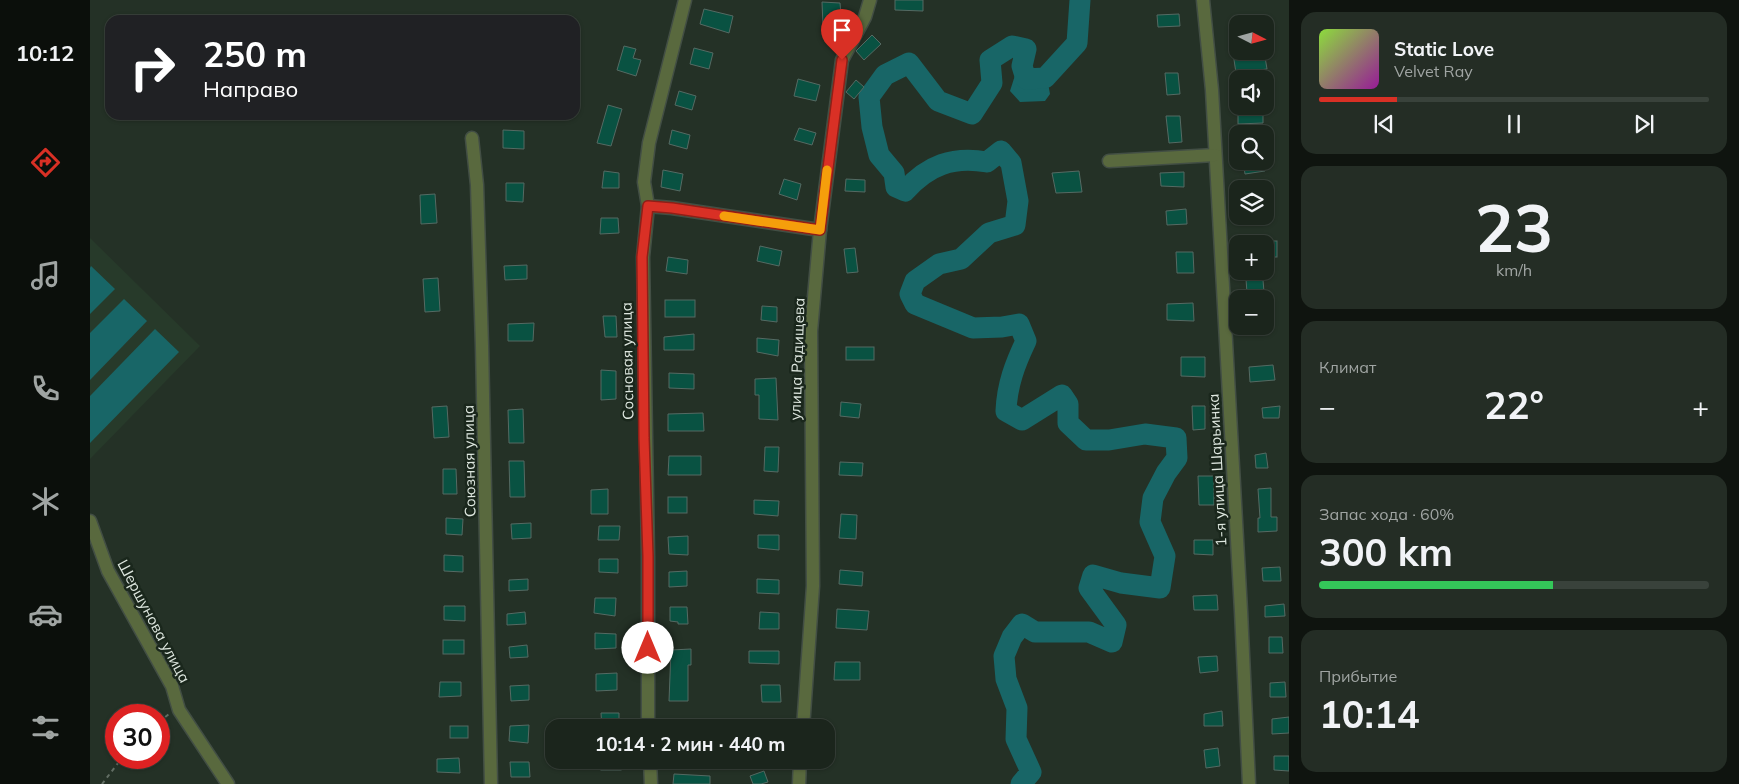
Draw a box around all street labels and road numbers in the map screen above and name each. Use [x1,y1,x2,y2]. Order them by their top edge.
street label: улица Радищева [785,297,809,421]
street label: Сосновая улица [616,302,638,420]
street label: 1-я улица Шарьинка [1204,393,1230,547]
street label: Союзная улица [459,405,479,517]
street label: Шершунова улица [113,556,195,686]

